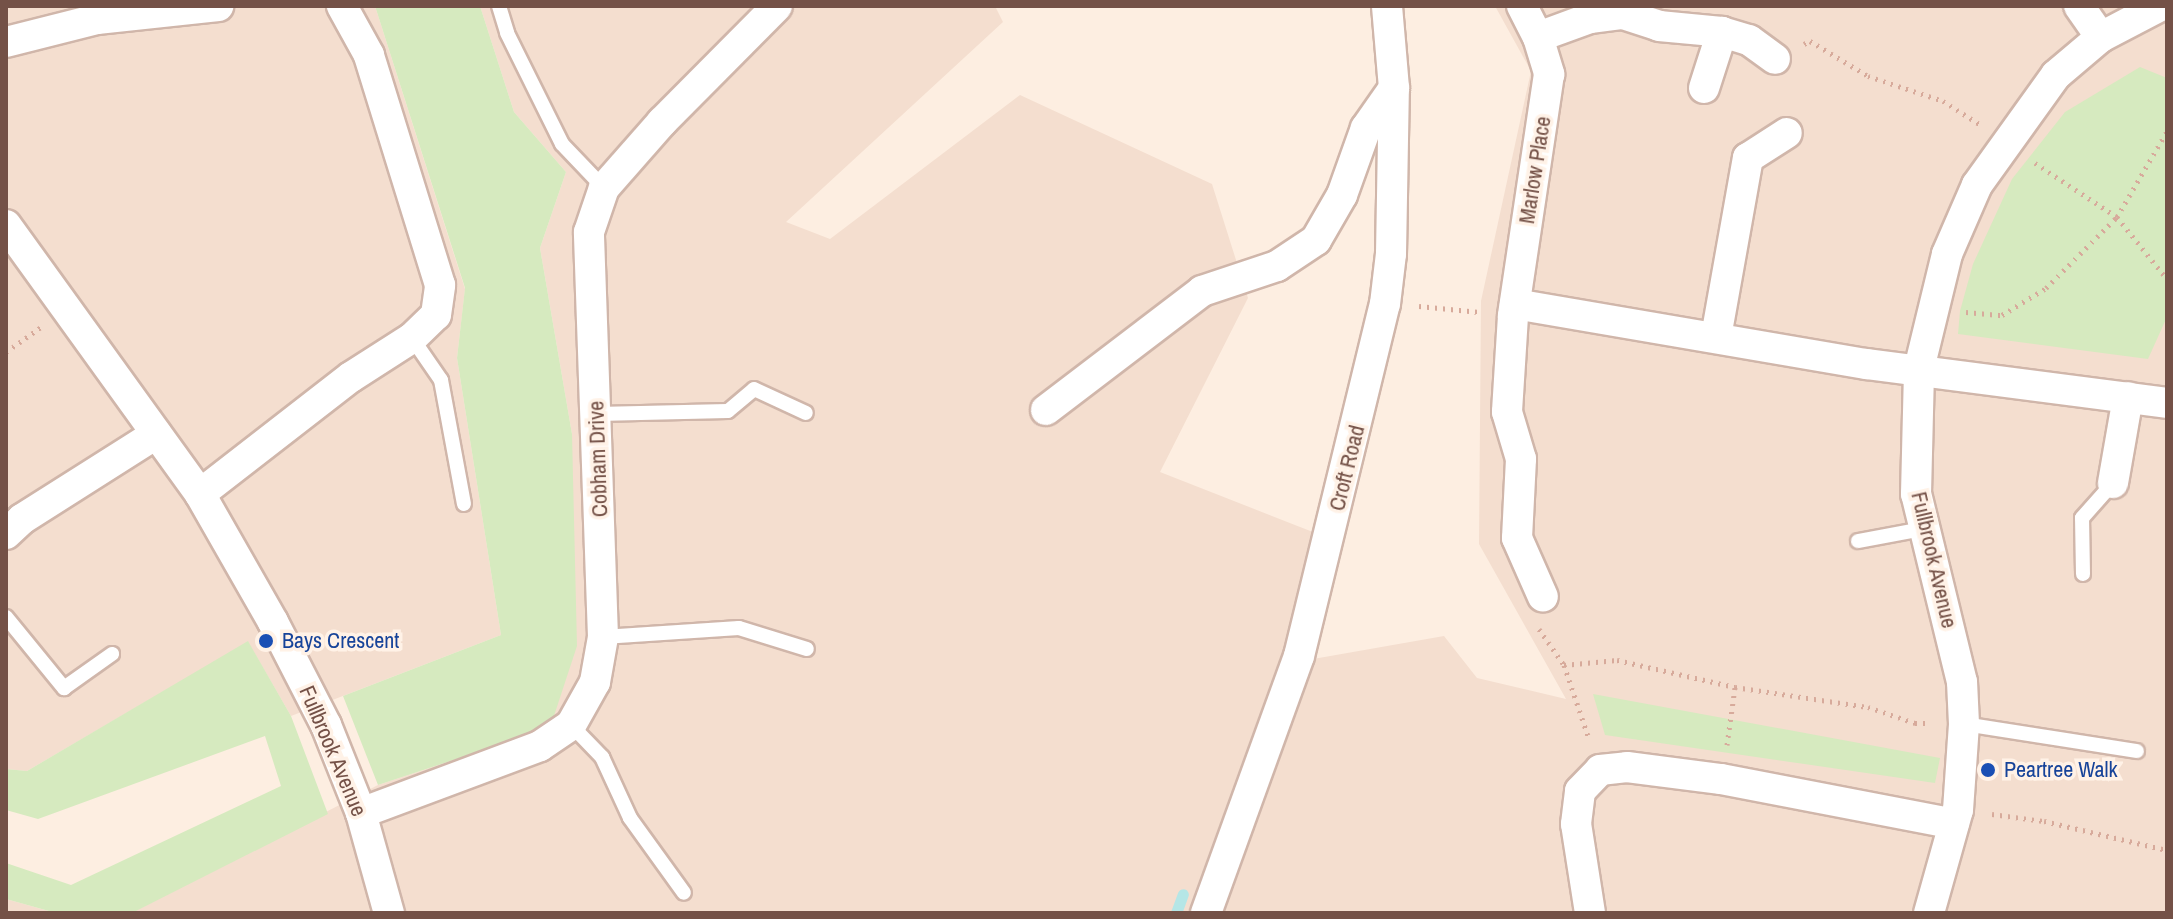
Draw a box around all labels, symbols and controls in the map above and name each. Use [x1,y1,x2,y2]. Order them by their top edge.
street label: Marlow Place [1513,114,1557,226]
street label: Cobham Drive [583,400,613,518]
street label: Croft Road [1324,422,1370,514]
street label: Fullbrook Avenue [1905,489,1963,631]
place label: Bays Crescent [282,628,399,654]
marker: Bays Crescent [257,632,275,650]
street label: Fullbrook Avenue [293,681,373,821]
place label: Peartree Walk [2004,757,2118,783]
marker: Peartree Walk [1979,761,1997,779]

